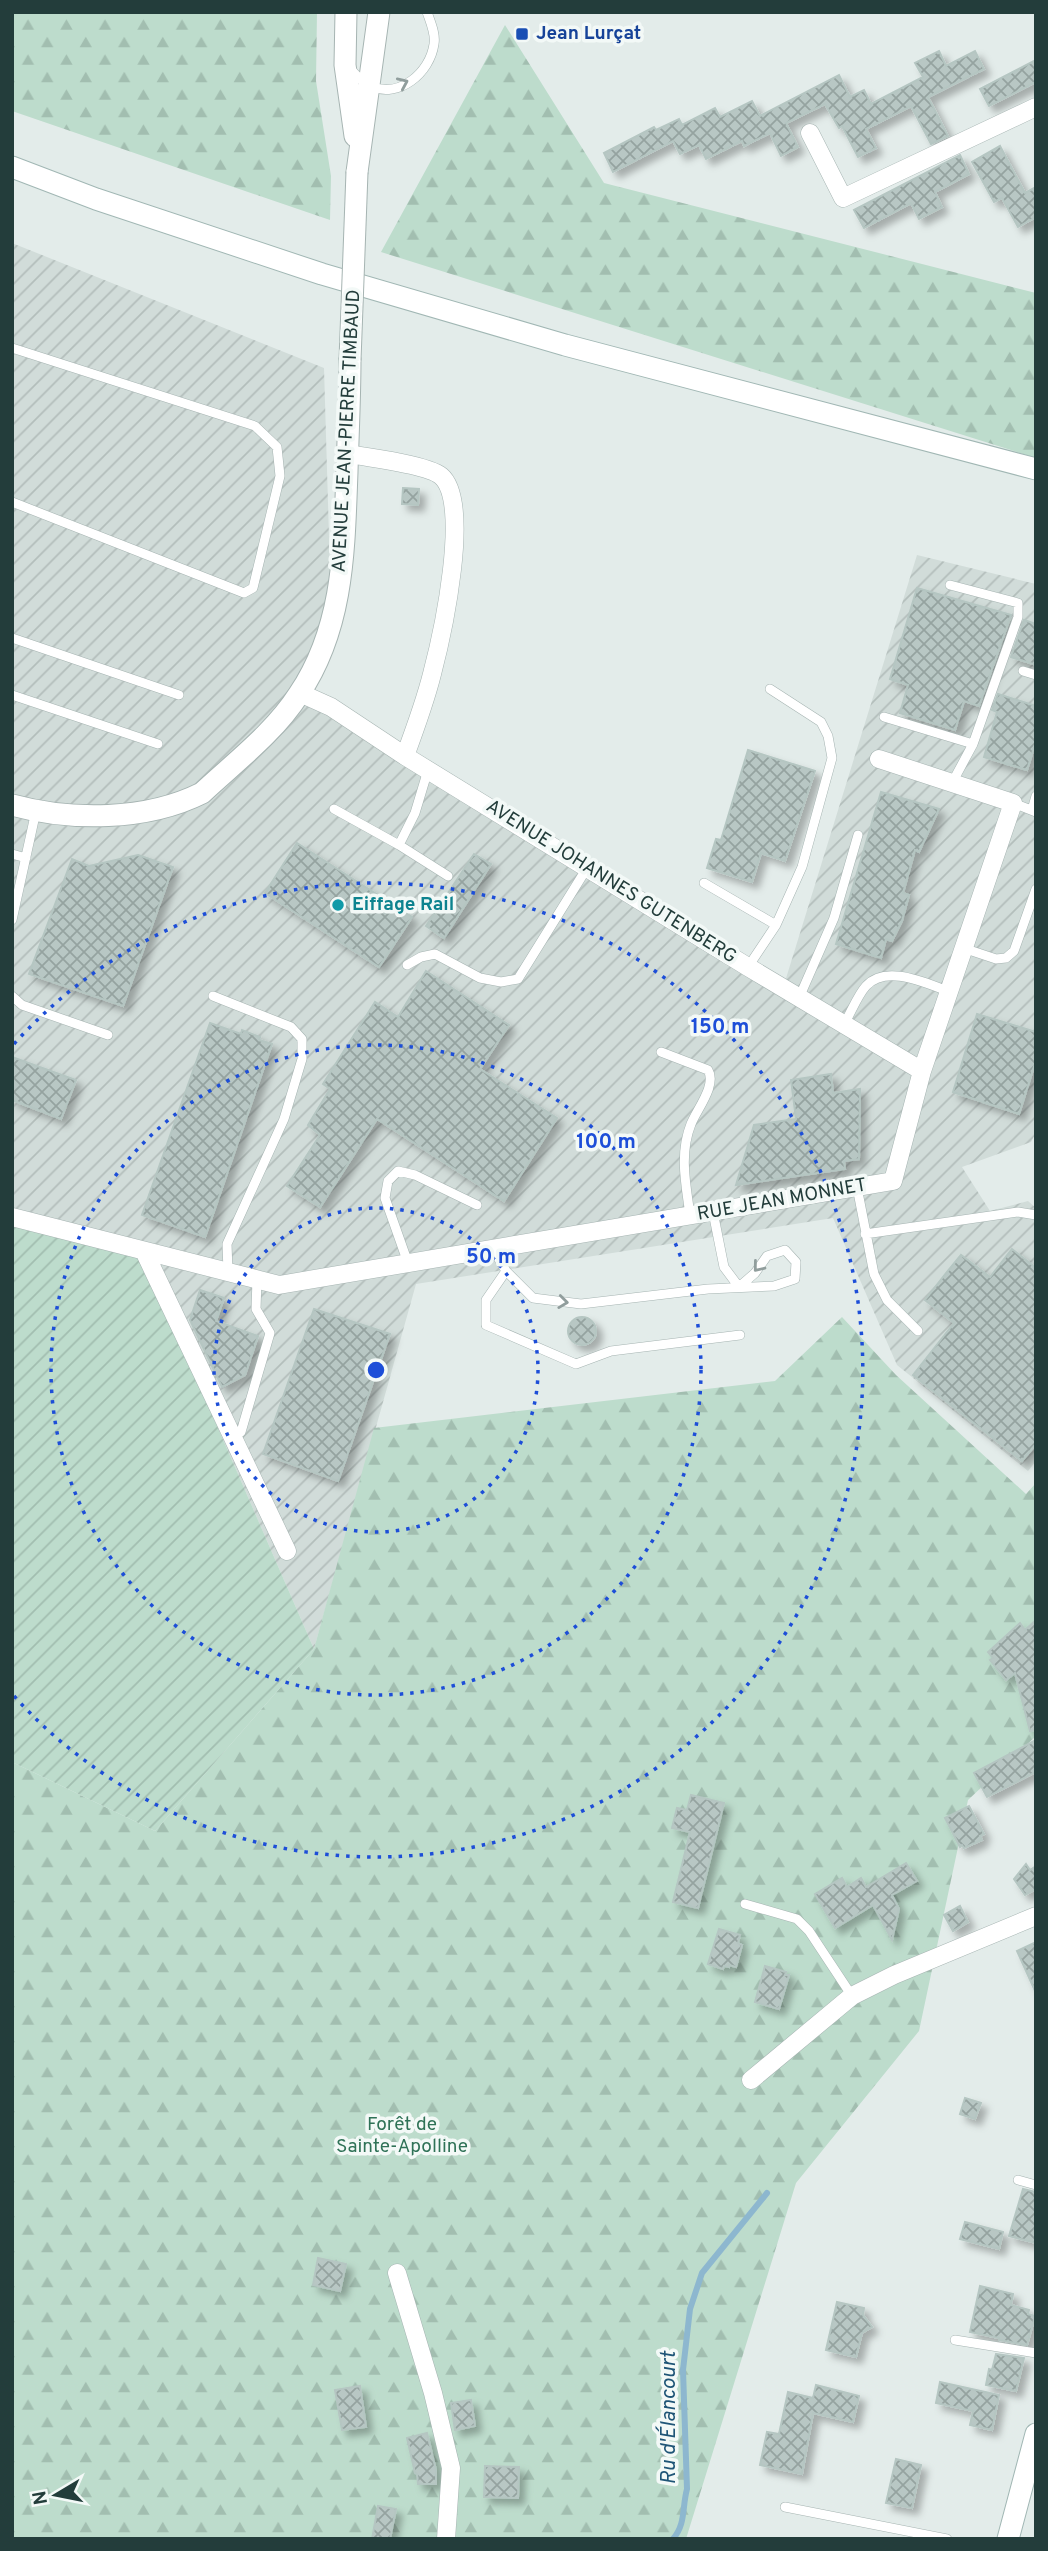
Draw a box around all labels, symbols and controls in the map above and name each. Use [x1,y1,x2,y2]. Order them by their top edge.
place label: Jean Lurçat [536,22,641,46]
marker: Jean Lurçat [514,26,530,42]
one-way arrow [396,78,409,91]
street label: AVENUE JEAN-PIERRE TIMBAUD [328,289,366,573]
street label: AVENUE JOHANNES GUTENBERG [481,795,741,969]
place label: Eiffage Rail [352,893,454,917]
marker: Eiffage Rail [330,897,346,913]
text: 150 m [691,1014,749,1041]
text: 100 m [576,1129,636,1156]
street label: RUE JEAN MONNET [695,1173,869,1227]
text: 50 m [466,1244,516,1271]
one-way arrow [754,1260,767,1272]
one-way arrow [557,1294,569,1309]
centre of rings [364,1358,388,1382]
park label: Forêt de Sainte-Apolline [336,2113,468,2159]
water label: Ru d'Élancourt [655,2350,683,2485]
north arrow [21,2460,91,2530]
text: N [28,2489,54,2506]

